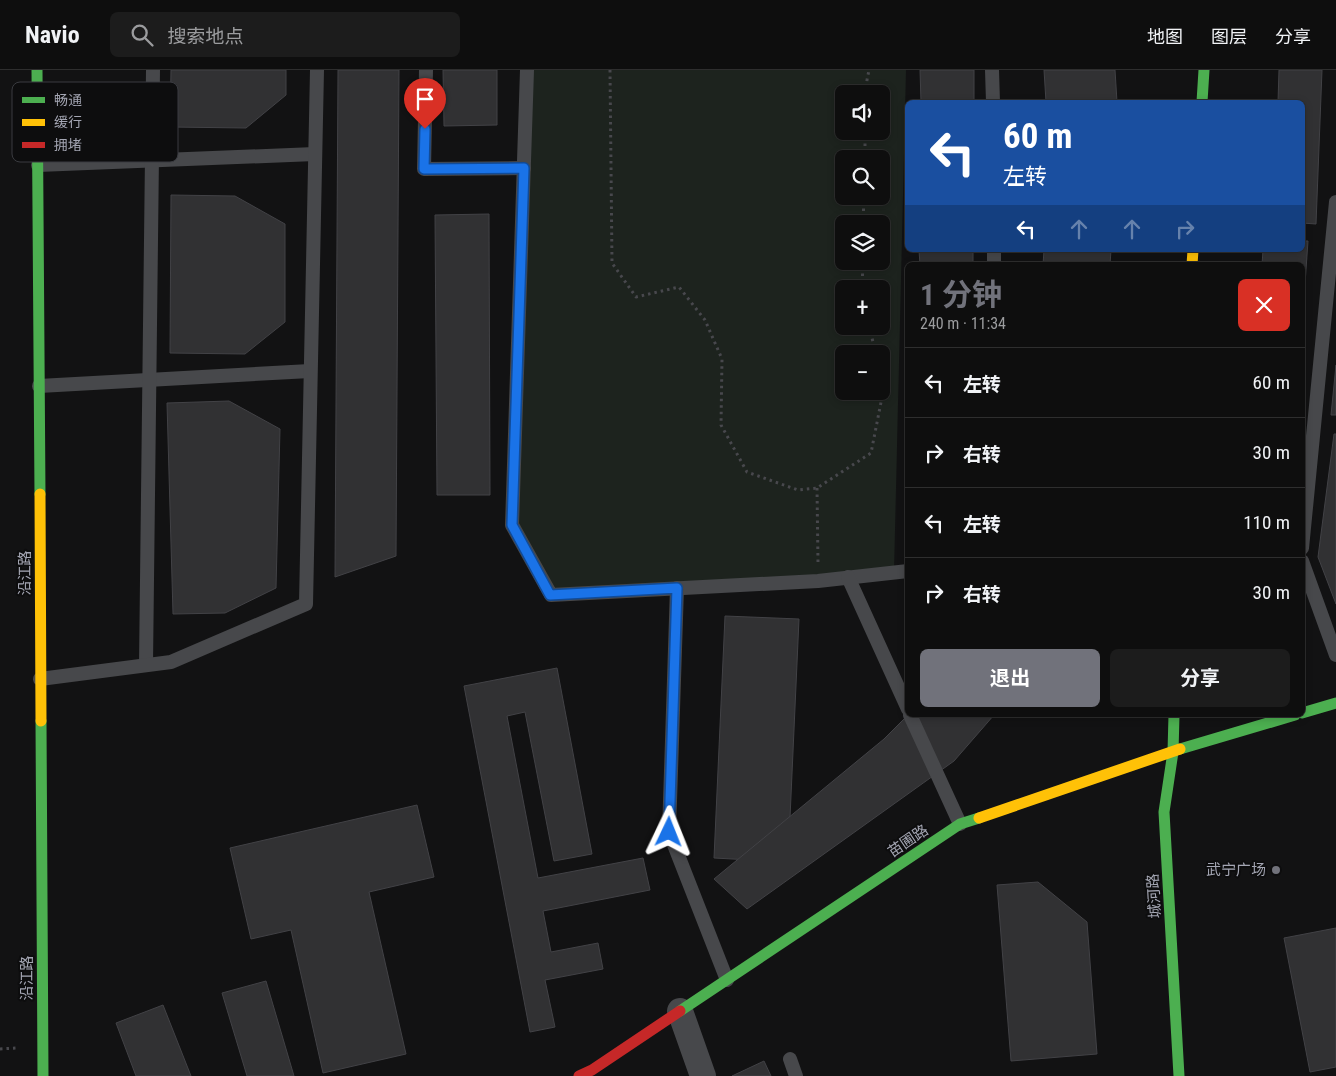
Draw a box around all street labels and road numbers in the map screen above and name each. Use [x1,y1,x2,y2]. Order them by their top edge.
street label: 沿江路 [16,550,34,596]
street label: 苗圃路 [884,821,932,861]
street label: 城河路 [1144,873,1164,919]
street label: 沿江路 [18,955,36,1001]

